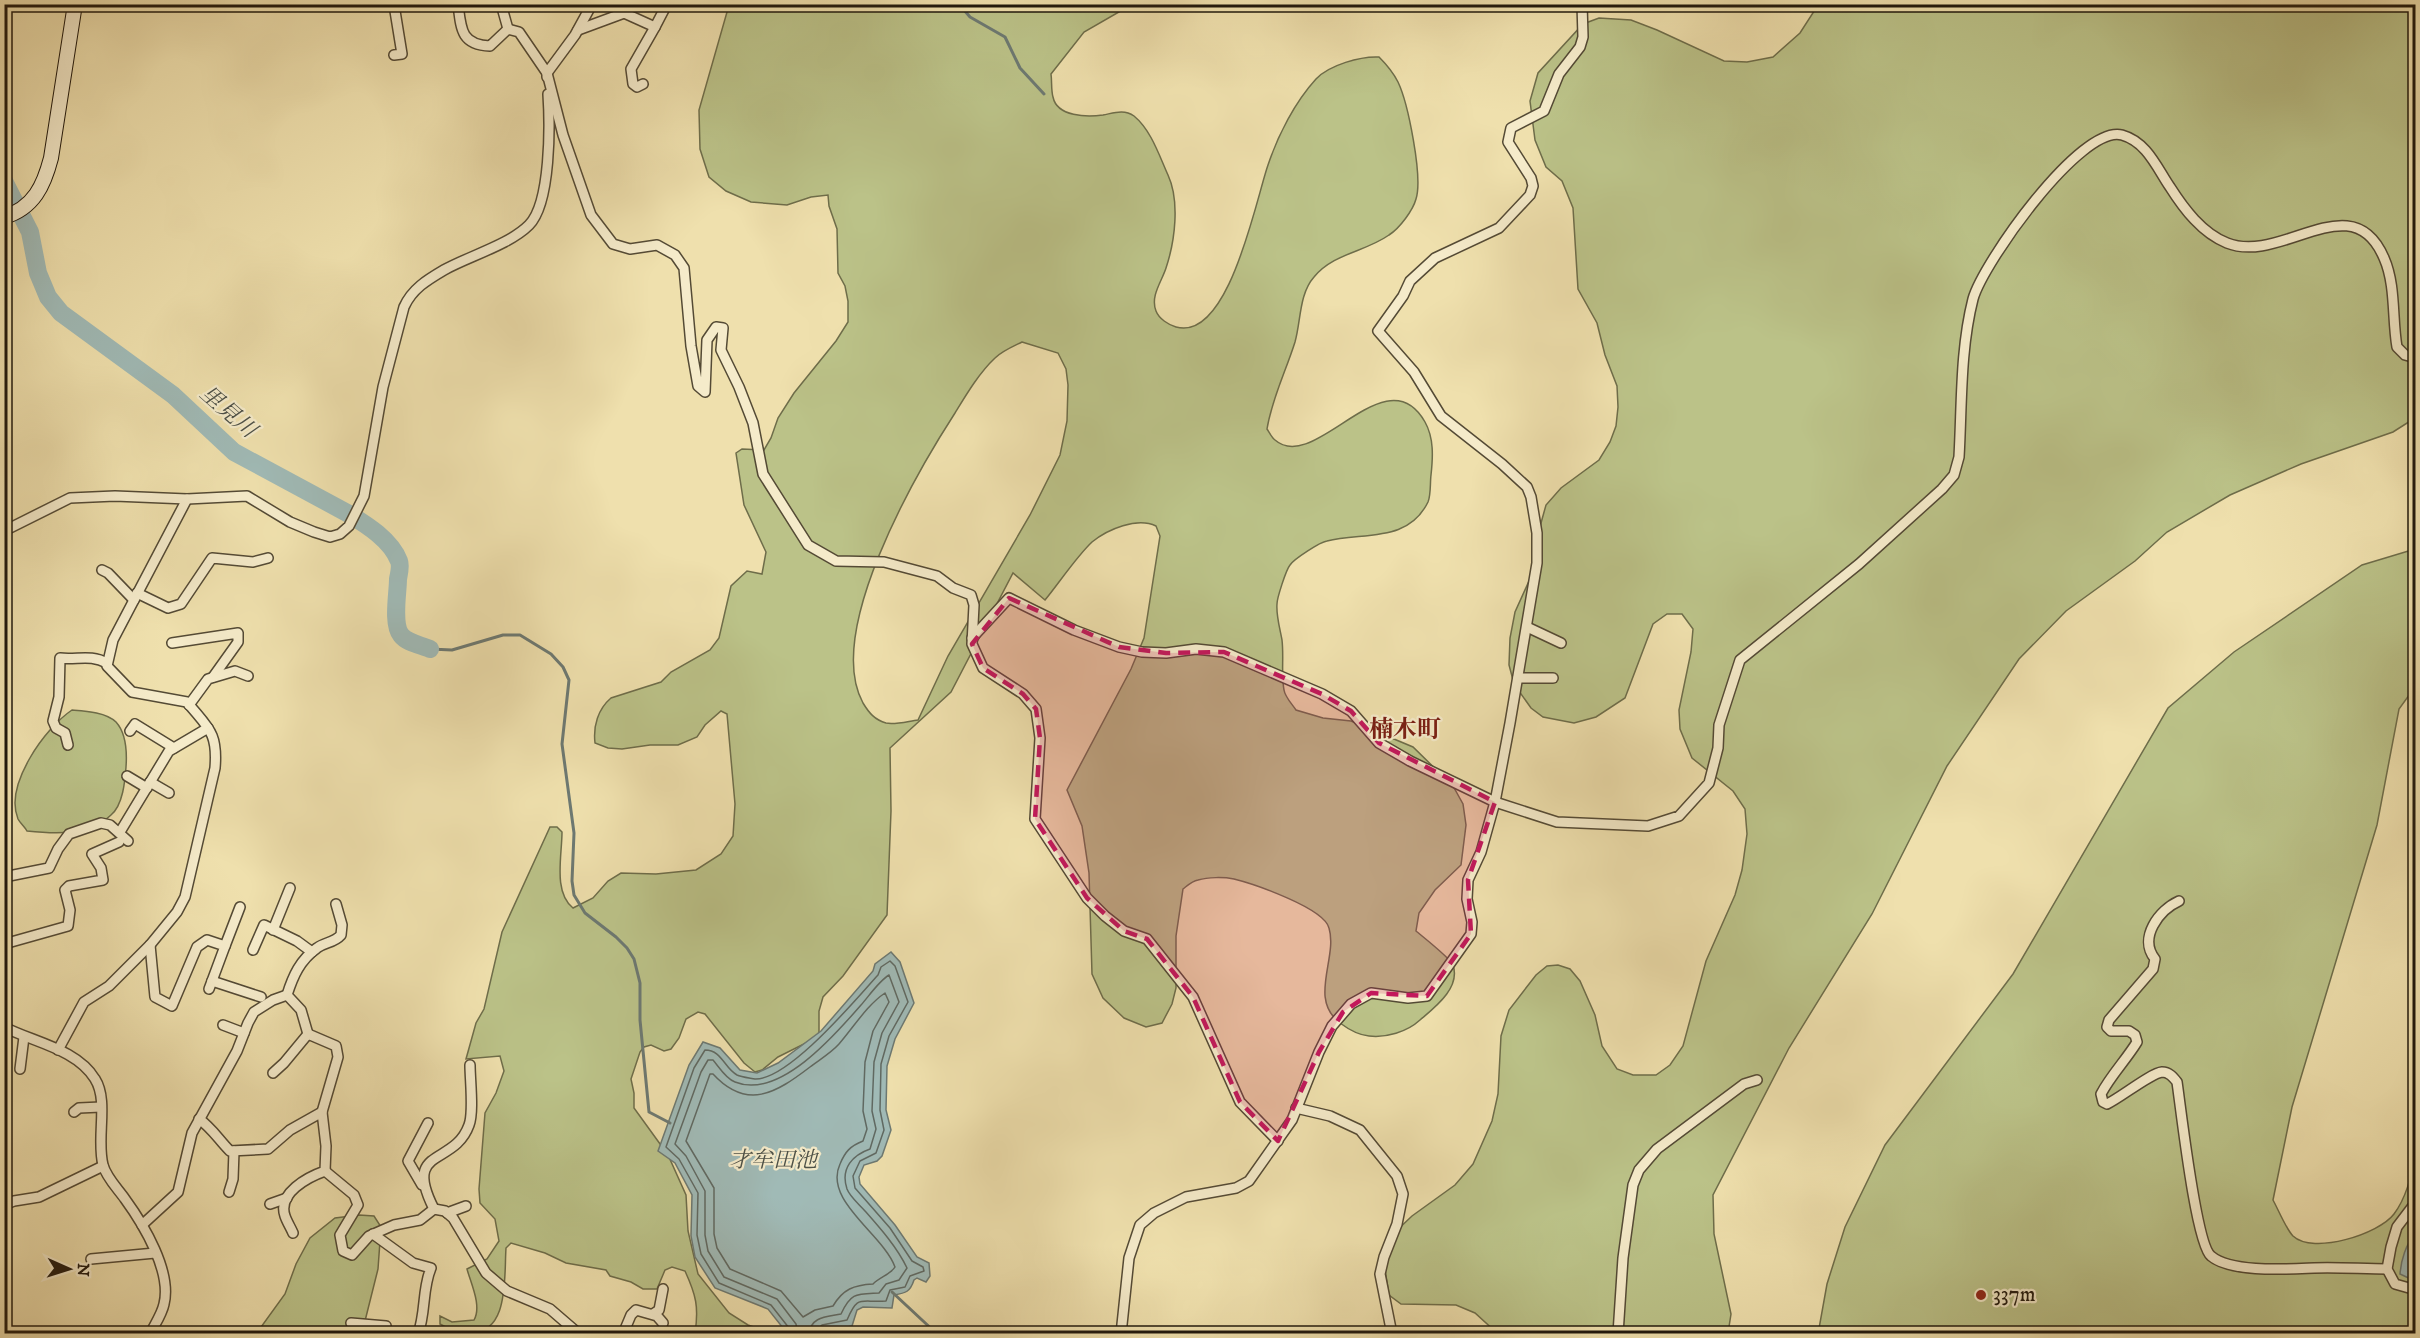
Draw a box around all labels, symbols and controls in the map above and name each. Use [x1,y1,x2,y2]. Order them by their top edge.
water label: 里見川 [194,380,263,445]
district label: 楠木町 [1369,715,1441,745]
water label: 才牟田池 [729,1147,820,1174]
north arrow [39,1239,99,1299]
text: N [73,1263,93,1277]
place label: 337m [1993,1282,2036,1308]
marker: 337m [1974,1288,1988,1302]

